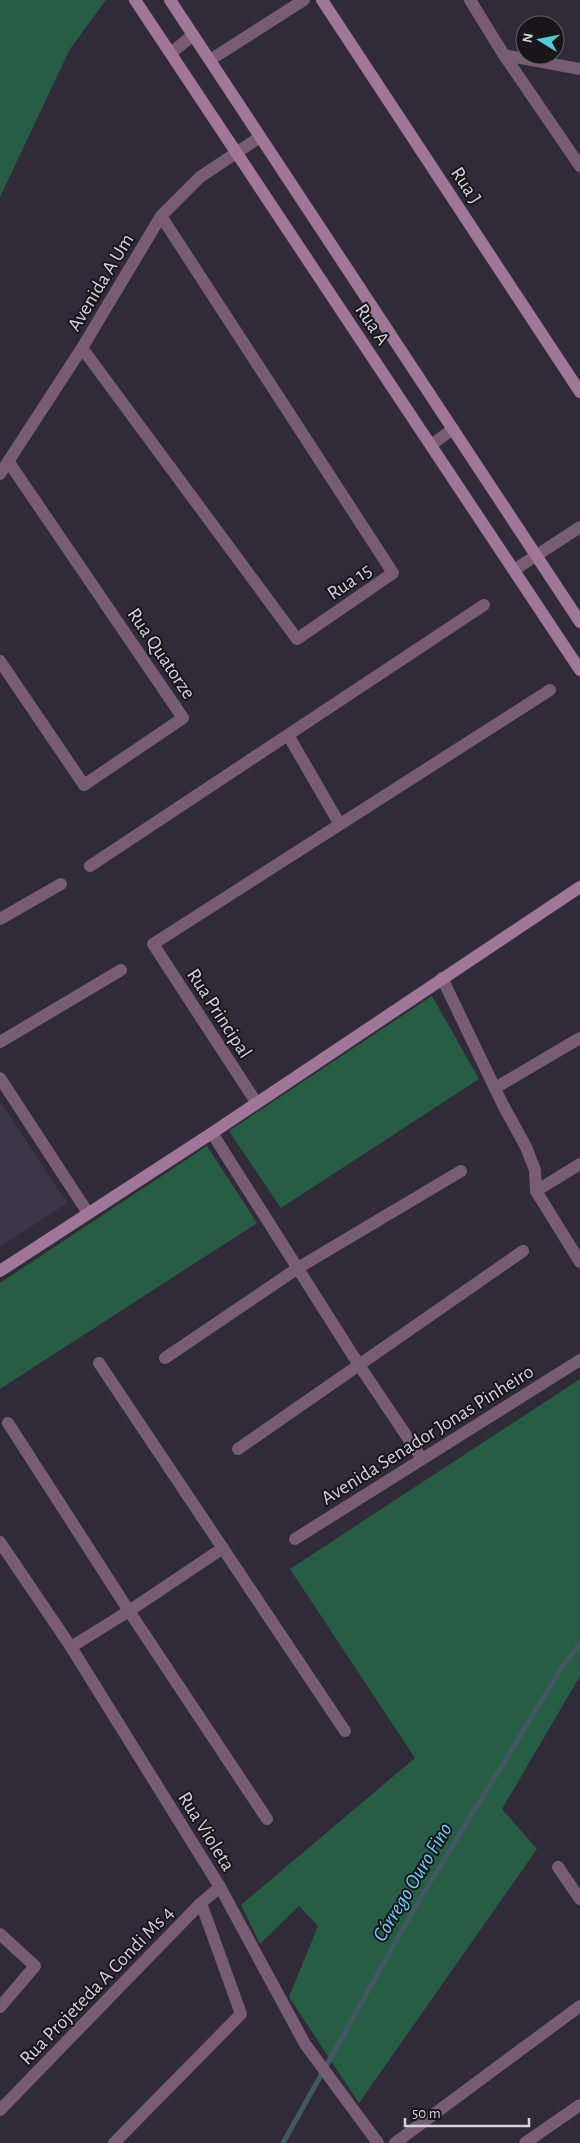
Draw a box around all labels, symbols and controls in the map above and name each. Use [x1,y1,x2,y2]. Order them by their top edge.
north arrow [515,15,565,65]
text: N [520,32,536,44]
street label: Rua J [447,163,485,208]
street label: Avenida A Um [64,230,138,335]
street label: Rua A [351,300,393,349]
street label: Rua 15 [324,560,375,604]
street label: Rua Quatorze [124,604,199,703]
street label: Rua Principal [183,965,255,1062]
street label: Avenida Senador Jonas Pinheiro [318,1361,537,1509]
street label: Rua Violeta [174,1788,238,1875]
water label: Córrego Ouro Fino [369,1819,456,1945]
street label: Rua Projeteda A Condi Ms 4 [16,1903,178,2069]
scale bar [405,2096,529,2128]
text: 50 m [412,2106,441,2121]

